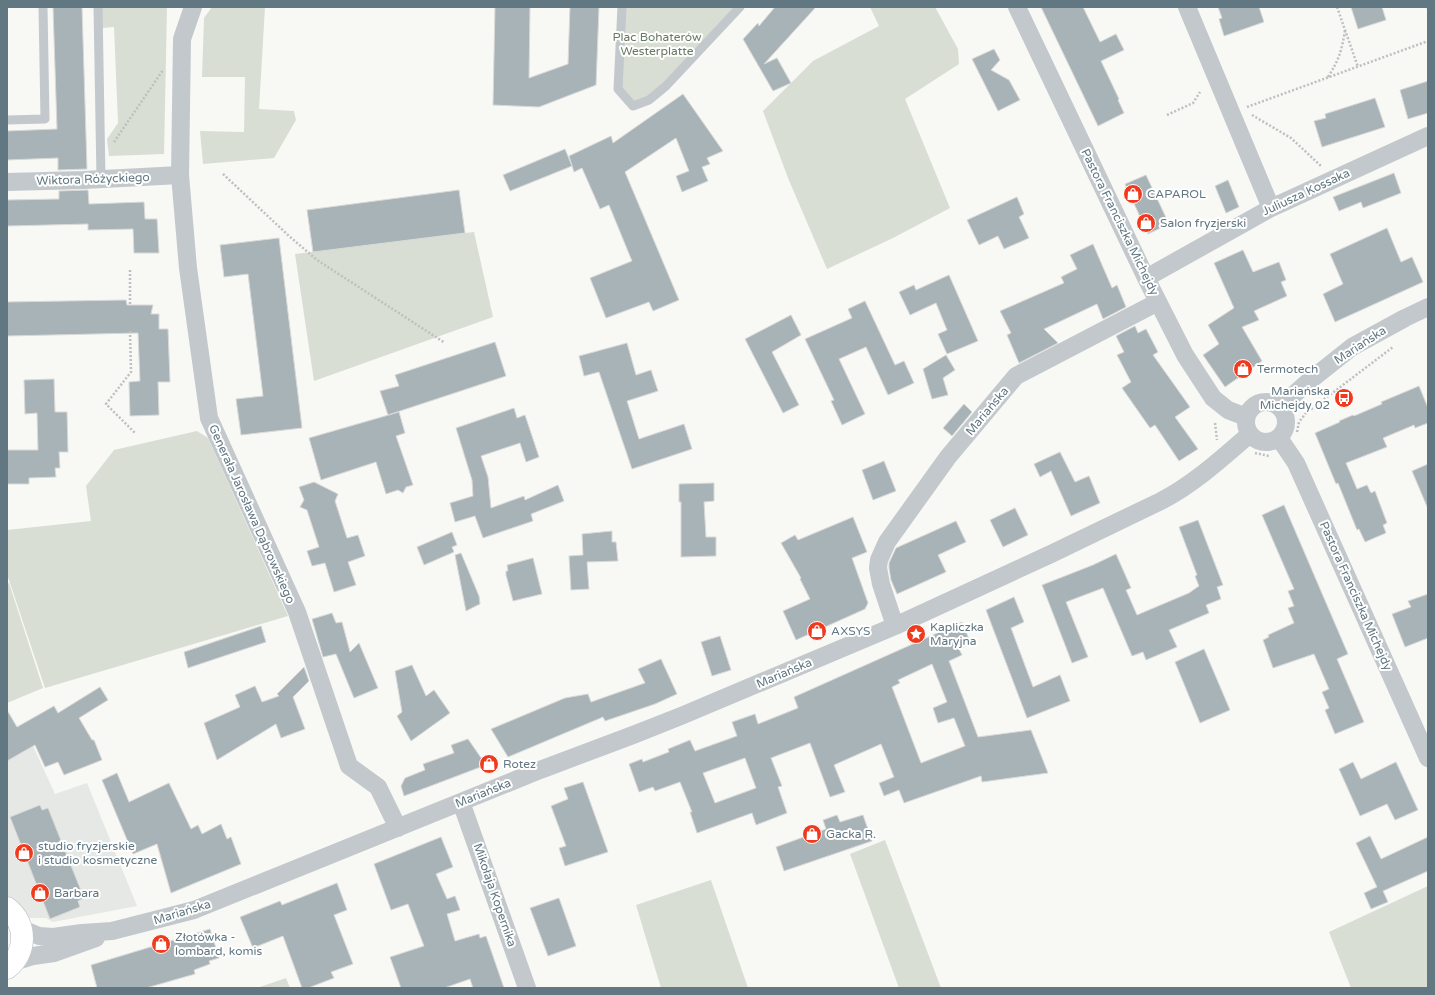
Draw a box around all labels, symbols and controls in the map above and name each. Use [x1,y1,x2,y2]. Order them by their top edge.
park label: Plac Bohaterów Westerplatte [612,30,702,58]
street label: Pastora Franciszka Michejdy [1078,146,1162,298]
street label: Juliusza Kossaka [1260,166,1352,218]
street label: Wiktora Różyckiego [36,170,150,188]
shop icon: CAPAROL [1122,183,1144,205]
place label: CAPAROL [1147,187,1206,201]
shop icon: Salon fryzjerski [1135,212,1157,234]
place label: Salon fryzjerski [1160,216,1246,230]
street label: Mariańska [1331,323,1389,367]
shop icon: Termotech [1232,358,1254,380]
place label: Termotech [1257,362,1318,376]
street label: Mariańska [963,384,1011,438]
place label: Mariańska Michejdy 02 [1260,384,1330,412]
bus stop icon: Mariańska Michejdy 02 [1333,387,1355,409]
street label: Generała Jarosława Dąbrowskiego [206,422,298,606]
street label: Pastora Franciszka Michejdy [1317,519,1395,673]
shop icon: AXSYS [806,620,828,642]
place label: Kapliczka Maryjna [930,620,984,648]
place icon: Kapliczka Maryjna [905,623,927,645]
place label: AXSYS [831,624,870,638]
street label: Mariańska [754,655,814,691]
shop icon: Rotez [478,753,500,775]
place label: Rotez [503,757,536,771]
street label: Mariańska [453,775,513,811]
shop icon: Gacka R. [801,823,823,845]
place label: Gacka R. [826,827,876,841]
place label: studio fryzjerskie i studio kosmetyczne [38,839,158,867]
street label: Mikołaja Kopernika [471,841,519,949]
shop icon: studio fryzjerskie i studio kosmetyczne [13,842,35,864]
shop icon: Barbara [29,882,51,904]
place label: Barbara [54,886,99,900]
street label: Mariańska [152,897,212,927]
place label: Złotówka - lombard, komis [175,930,263,958]
shop icon: Złotówka - lombard, komis [150,933,172,955]

